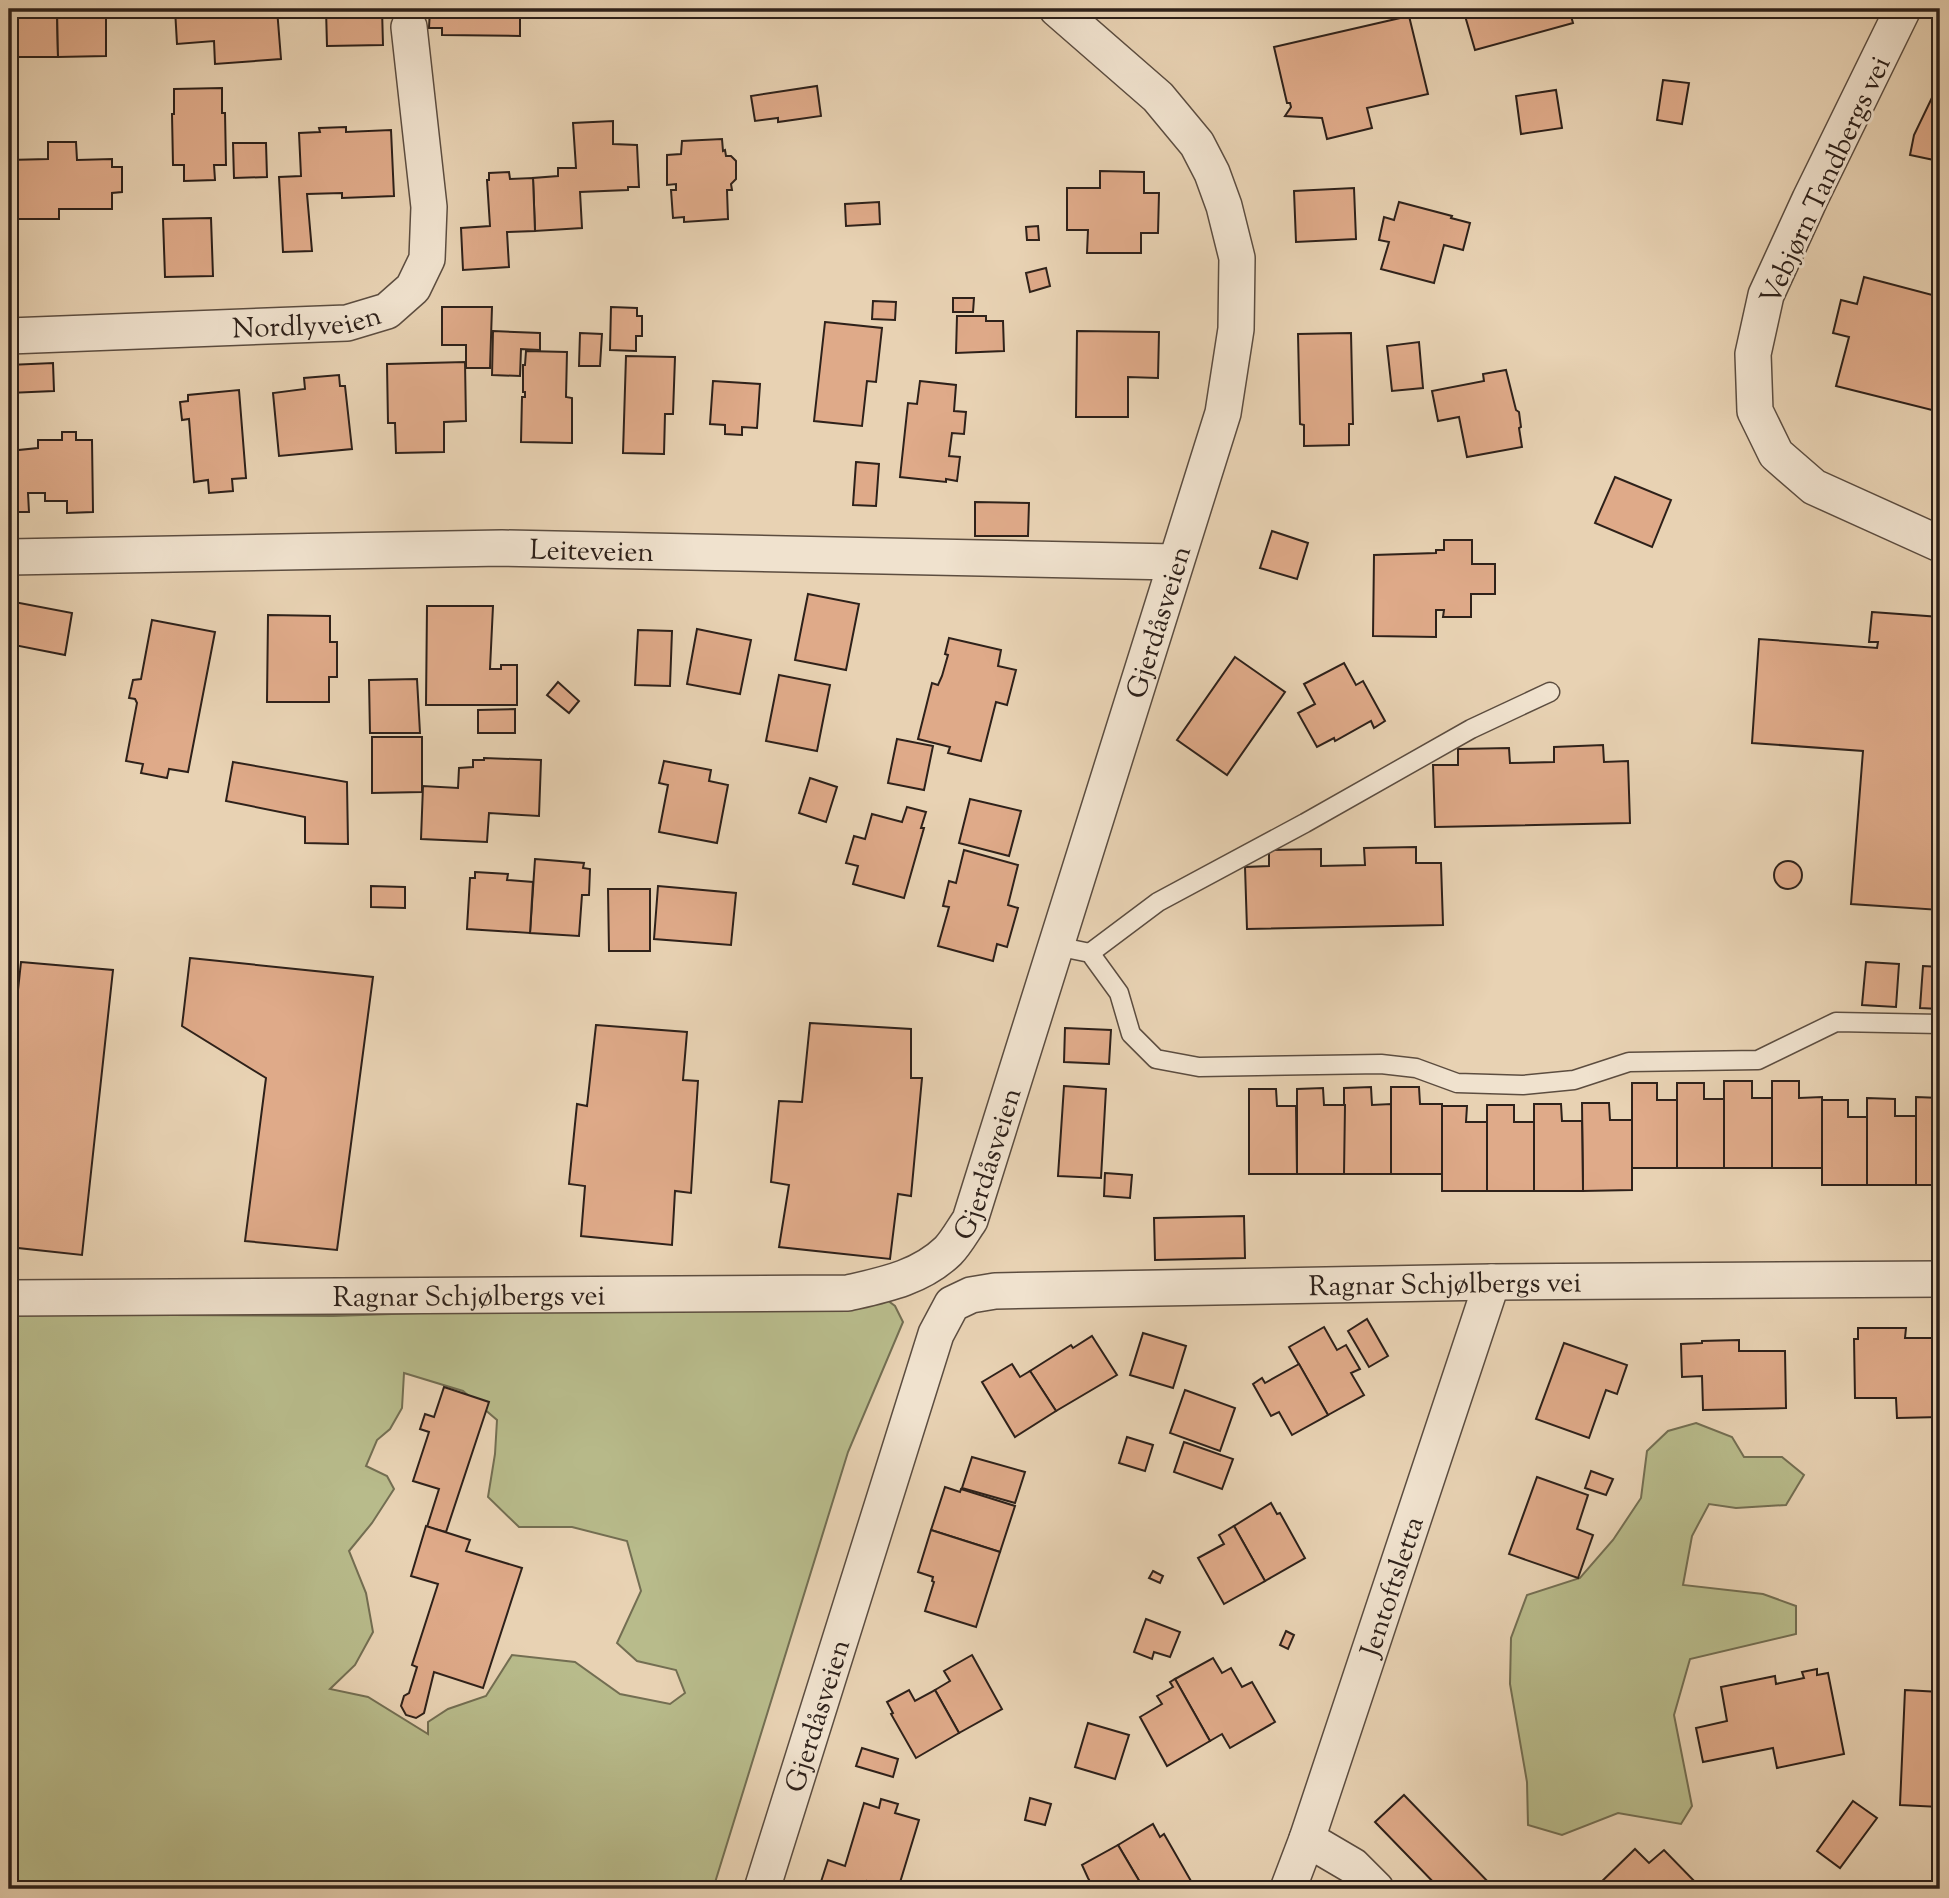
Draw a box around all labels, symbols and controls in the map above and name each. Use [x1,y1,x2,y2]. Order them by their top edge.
street label: Vebjørn Tandbergs vei [1751,50,1902,312]
street label: Nordlyveien [231,297,387,350]
street label: Leiteveien [529,532,654,574]
street label: Gjerdåsveien [1118,541,1203,704]
street label: Gjerdåsveien [945,1083,1033,1249]
street label: Ragnar Schjølbergs vei [1308,1264,1582,1308]
street label: Ragnar Schjølbergs vei [333,1277,606,1319]
street label: Jentoftsletta [1351,1512,1436,1664]
street label: Gjerdåsveien [777,1635,862,1798]

